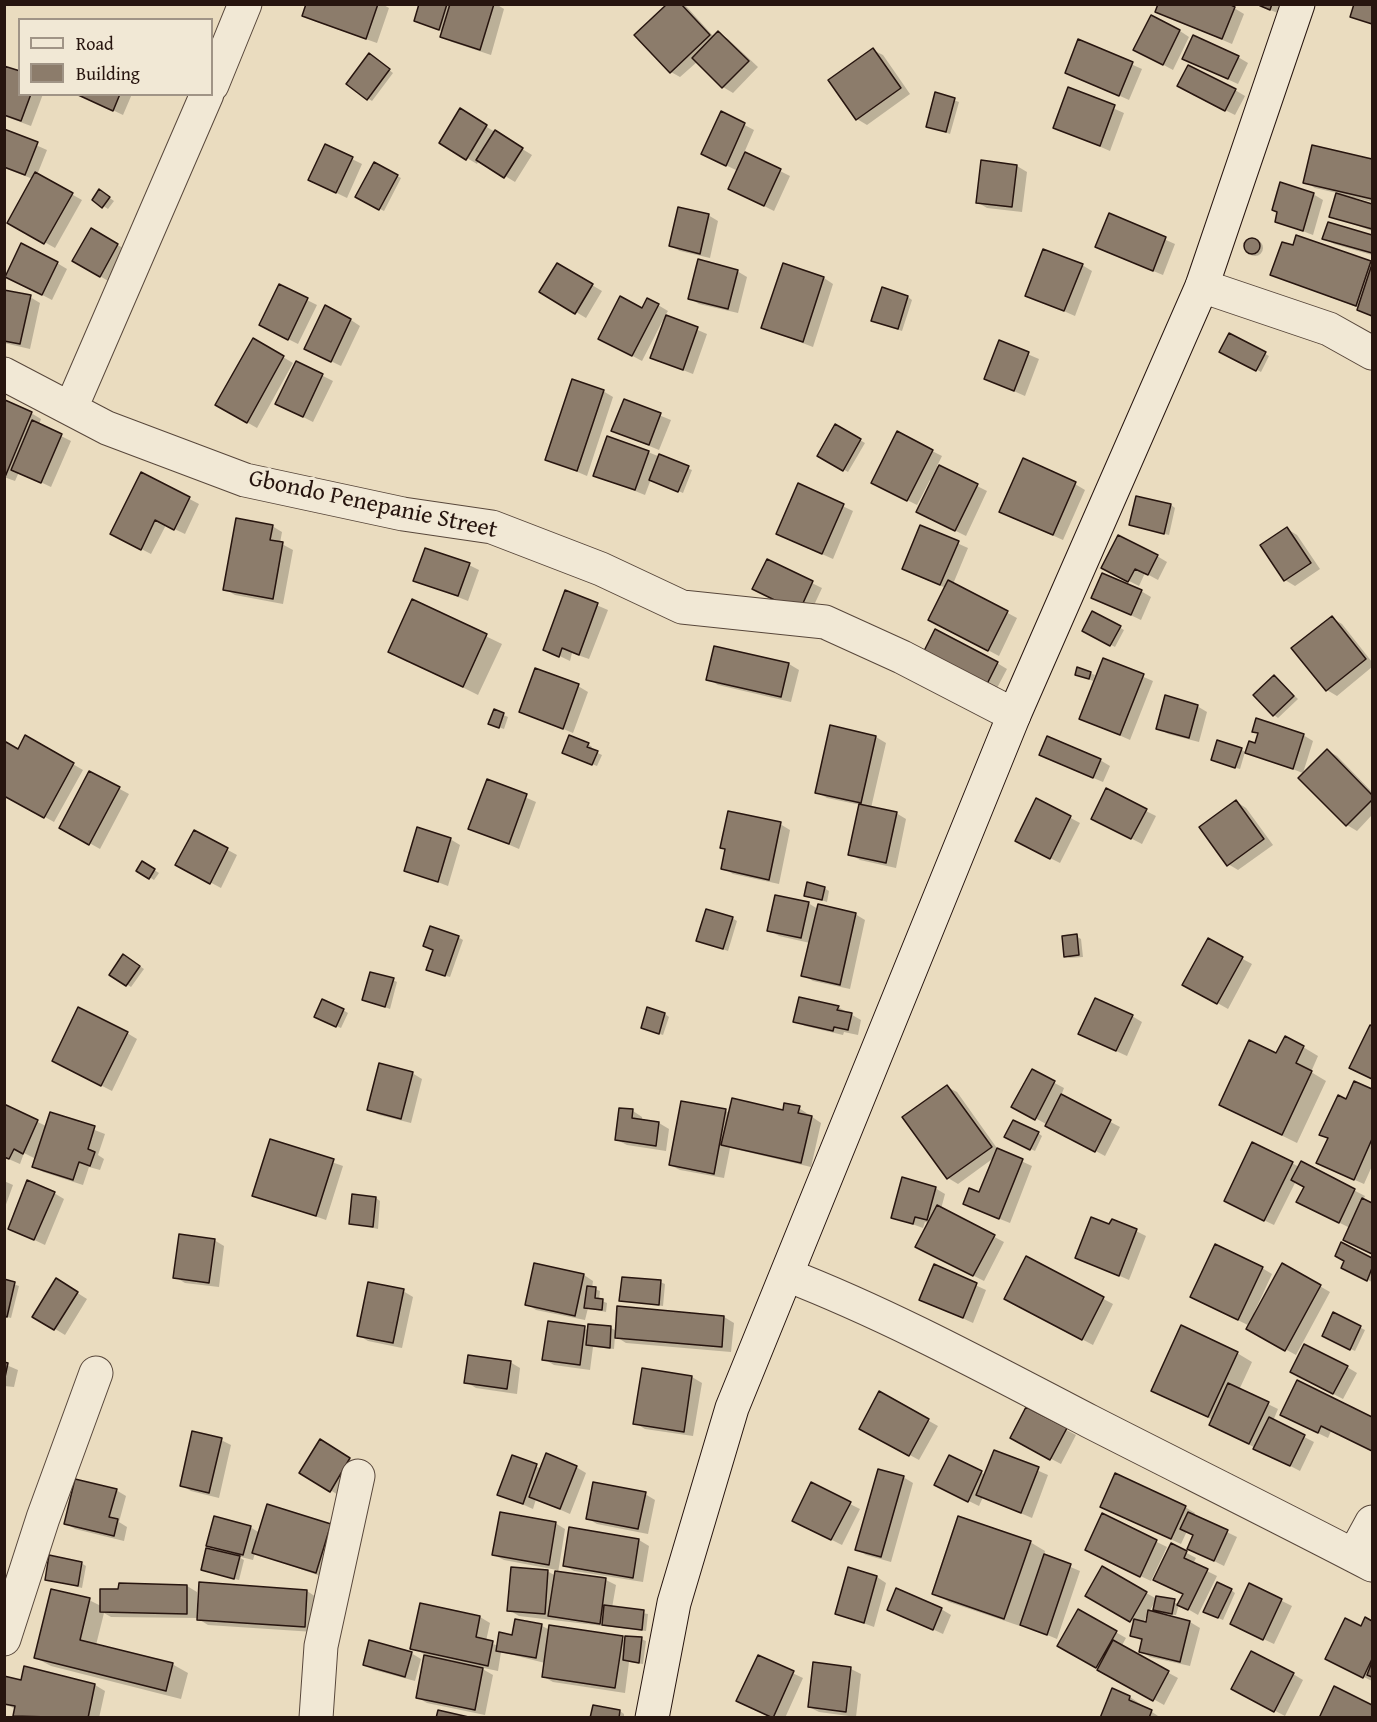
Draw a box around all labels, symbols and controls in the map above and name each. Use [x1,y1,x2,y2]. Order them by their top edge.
legend [18,18,213,96]
text: Road [76,30,114,57]
text: Building [76,60,140,87]
street label: Gbondo Penepanie Street [246,465,500,545]

